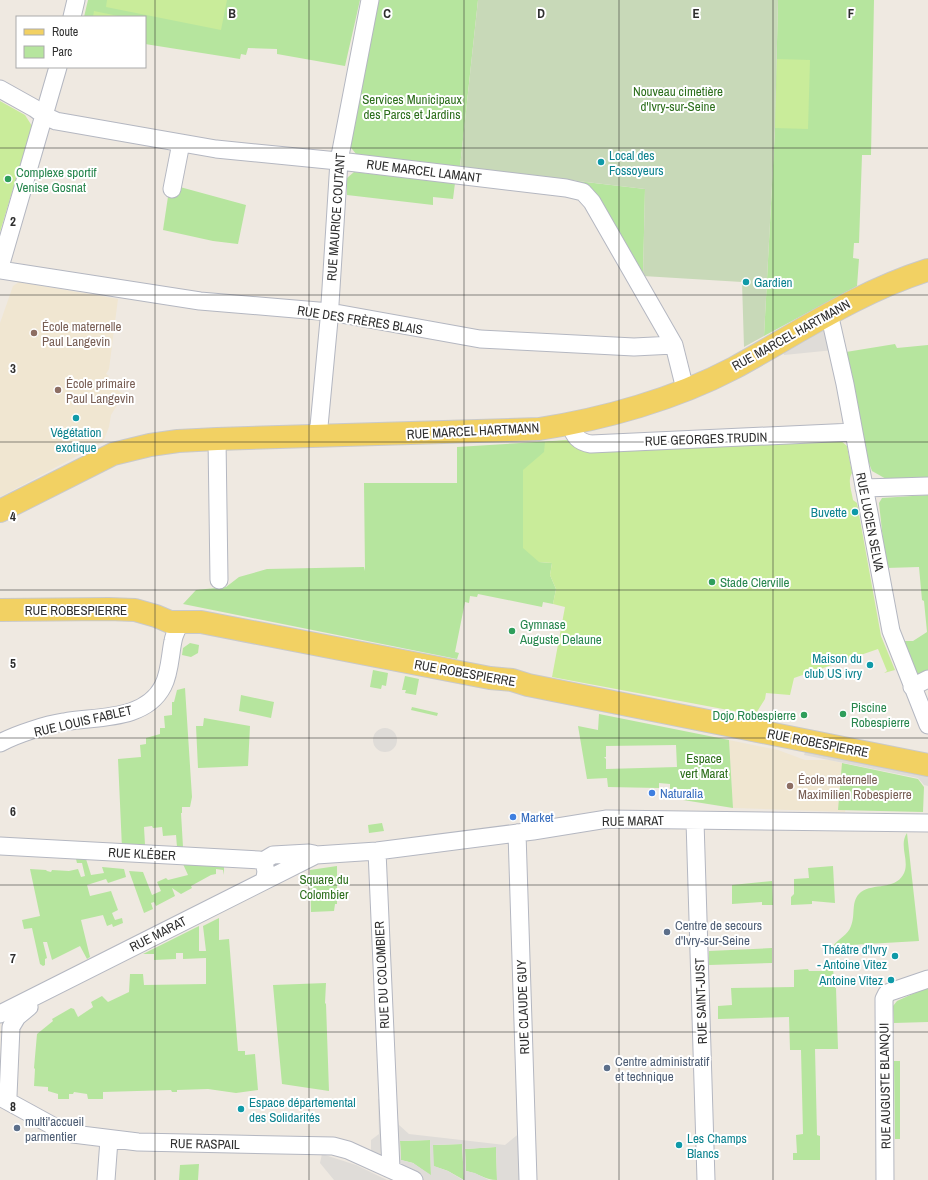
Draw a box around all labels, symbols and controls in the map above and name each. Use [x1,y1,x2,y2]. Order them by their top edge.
text: B [228,5,236,22]
text: C [383,5,391,22]
text: D [537,5,545,22]
text: E [692,5,700,22]
text: F [848,5,855,22]
legend [16,16,146,68]
text: Route [52,24,78,40]
text: Parc [52,44,72,60]
park label: Nouveau cimetière d'Ivry-sur-Seine [633,83,723,115]
park label: Services Municipaux des Parcs et Jardins [362,91,462,123]
place label: Local des Fossoyeurs [609,147,664,179]
street label: RUE MAURICE COUTANT [323,152,349,282]
street label: RUE MARCEL LAMANT [366,156,483,187]
marker: Local des Fossoyeurs [596,157,606,167]
place label: Complexe sportif Venise Gosnat [16,164,97,196]
marker: Complexe sportif Venise Gosnat [3,174,13,184]
text: 2 [10,213,16,230]
place label: Gardien [754,274,793,291]
marker: Gardien [741,277,751,287]
street label: RUE MARCEL HARTMANN [729,295,853,375]
street label: RUE DES FRÈRES BLAIS [296,302,424,338]
place label: École maternelle Paul Langevin [42,318,121,350]
marker: École maternelle Paul Langevin [29,328,39,338]
text: 3 [10,360,16,377]
place label: École primaire Paul Langevin [66,375,135,407]
marker: École primaire Paul Langevin [53,385,63,395]
marker: Végétation exotique [71,413,81,423]
street label: RUE MARCEL HARTMANN [406,419,540,443]
place label: Végétation exotique [51,424,102,456]
street label: RUE GEORGES TRUDIN [645,428,767,450]
street label: RUE LUCIEN SELVA [852,471,888,574]
place label: Buvette [811,504,847,521]
marker: Buvette [850,507,860,517]
text: 4 [10,508,16,525]
place label: Stade Clerville [720,574,789,591]
marker: Stade Clerville [707,577,717,587]
street label: RUE ROBESPIERRE [25,602,127,619]
place label: Gymnase Auguste Delaune [519,616,602,648]
marker: Gymnase Auguste Delaune [507,626,517,636]
place label: Maison du club US ivry [805,650,863,682]
text: 5 [10,655,16,672]
street label: RUE ROBESPIERRE [413,656,517,690]
marker: Maison du club US ivry [865,660,875,670]
place label: Piscine Robespierre [851,699,910,731]
street label: RUE LOUIS FABLET [32,701,134,741]
place label: Dojo Robespierre [712,707,796,724]
marker: Piscine Robespierre [838,709,848,719]
marker: Dojo Robespierre [799,710,809,720]
street label: RUE ROBESPIERRE [766,725,870,761]
park label: Espace vert Marat [680,750,728,782]
place label: École maternelle Maximilien Robespierre [798,771,912,803]
marker: École maternelle Maximilien Robespierre [785,781,795,791]
place label: Naturalia [660,785,703,802]
marker: Naturalia [647,788,657,798]
text: 6 [10,803,16,820]
place label: Market [521,809,554,826]
marker: Market [508,812,518,822]
street label: RUE MARAT [602,812,665,830]
street label: RUE KLÉBER [108,844,176,864]
park label: Square du Colombier [299,871,349,903]
street label: RUE MARAT [127,912,190,956]
place label: Centre de secours d'Ivry-sur-Seine [675,917,762,949]
street label: RUE DU COLOMBIER [371,920,393,1029]
marker: Centre de secours d'Ivry-sur-Seine [662,927,672,937]
place label: Théâtre d'Ivry - Antoine Vitez [817,941,888,973]
text: 7 [10,950,16,967]
marker: Théâtre d'Ivry - Antoine Vitez [890,951,900,961]
street label: RUE SAINT-JUST [691,957,711,1045]
street label: RUE CLAUDE GUY [513,959,533,1055]
place label: Antoine Vitez [818,972,883,989]
marker: Antoine Vitez [886,975,896,985]
street label: RUE AUGUSTE BLANQUI [875,1023,895,1149]
place label: Centre administratif et technique [615,1053,709,1085]
marker: Centre administratif et technique [602,1063,612,1073]
place label: Espace départemental des Solidarités [249,1094,356,1126]
text: 8 [10,1098,16,1115]
marker: Espace départemental des Solidarités [236,1104,246,1114]
place label: multi'accueil parmentier [25,1113,84,1145]
marker: multi'accueil parmentier [12,1123,22,1133]
place label: Les Champs Blancs [687,1130,747,1162]
street label: RUE RASPAIL [170,1135,240,1153]
marker: Les Champs Blancs [674,1140,684,1150]

